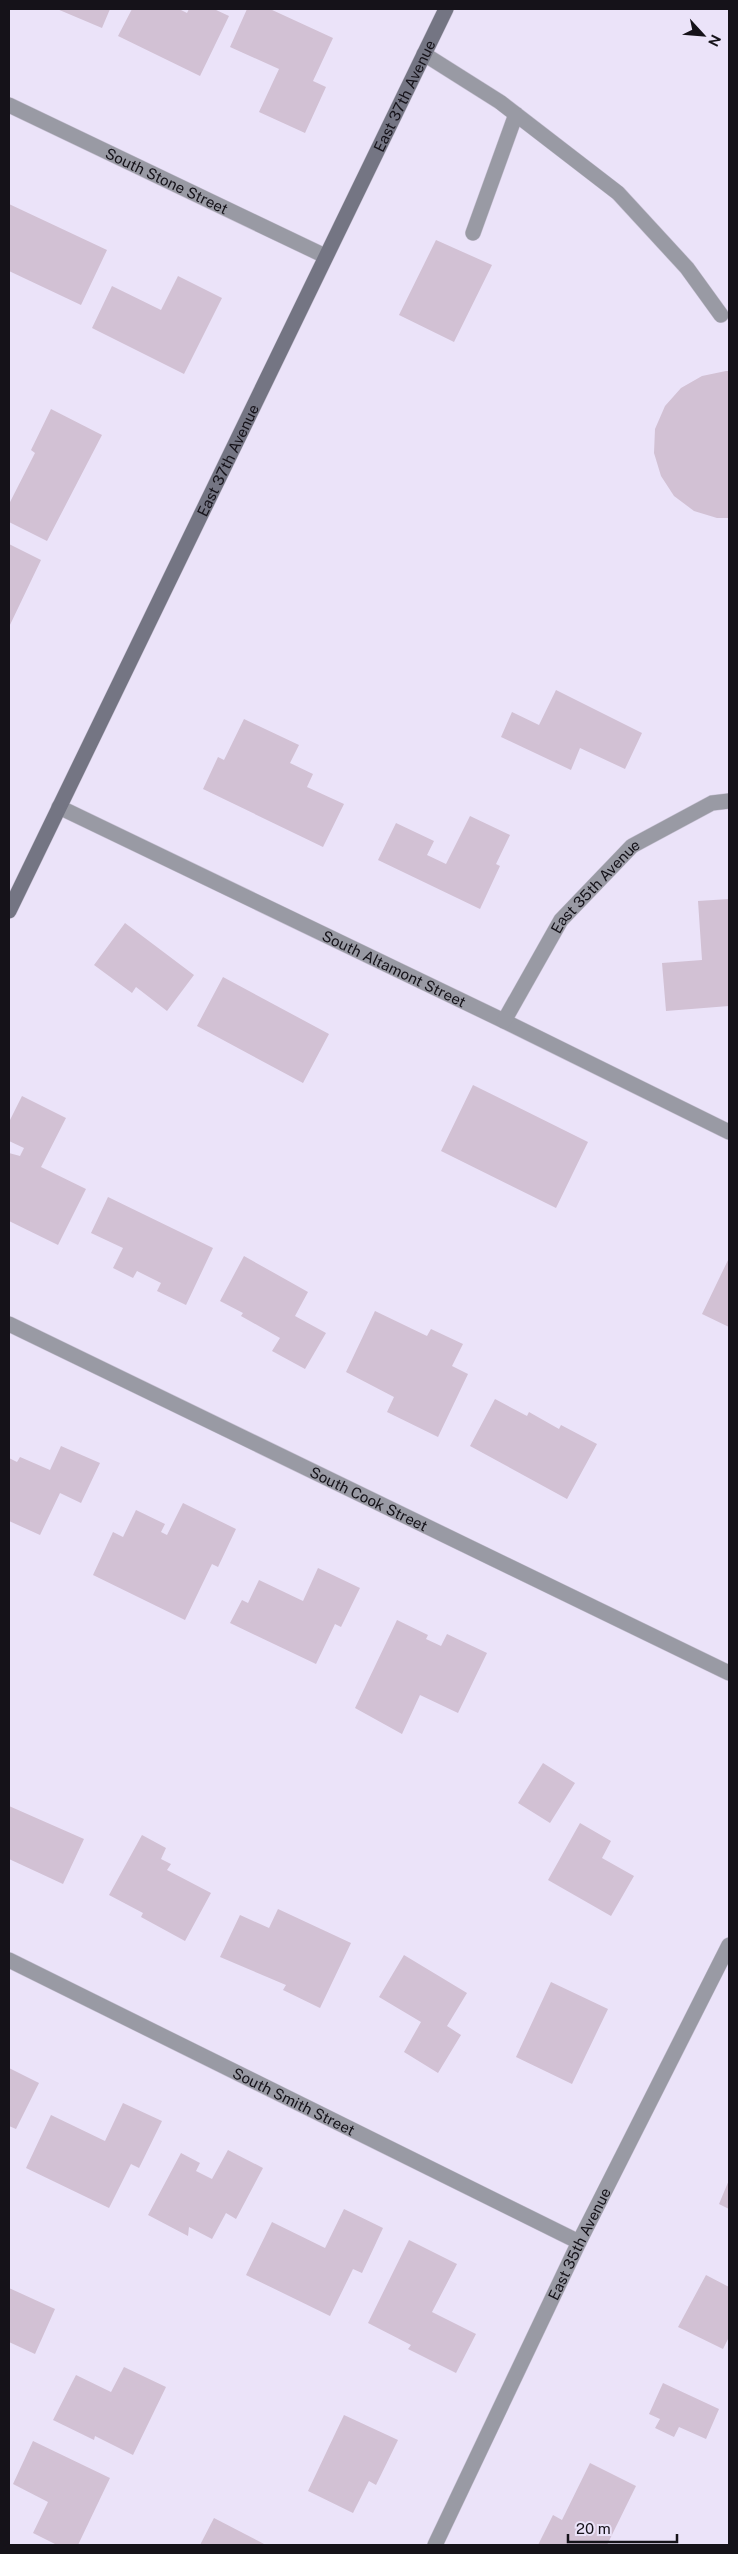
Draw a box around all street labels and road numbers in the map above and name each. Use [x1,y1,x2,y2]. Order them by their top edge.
street label: East 37th Avenue [370,37,438,154]
street label: South Stone Street [103,144,231,217]
street label: East 37th Avenue [193,401,262,519]
street label: East 35th Avenue [547,835,642,936]
street label: South Altamont Street [320,926,469,1010]
street label: South Cook Street [307,1463,431,1534]
street label: South Smith Street [230,2064,358,2138]
street label: East 35th Avenue [544,2185,614,2303]

